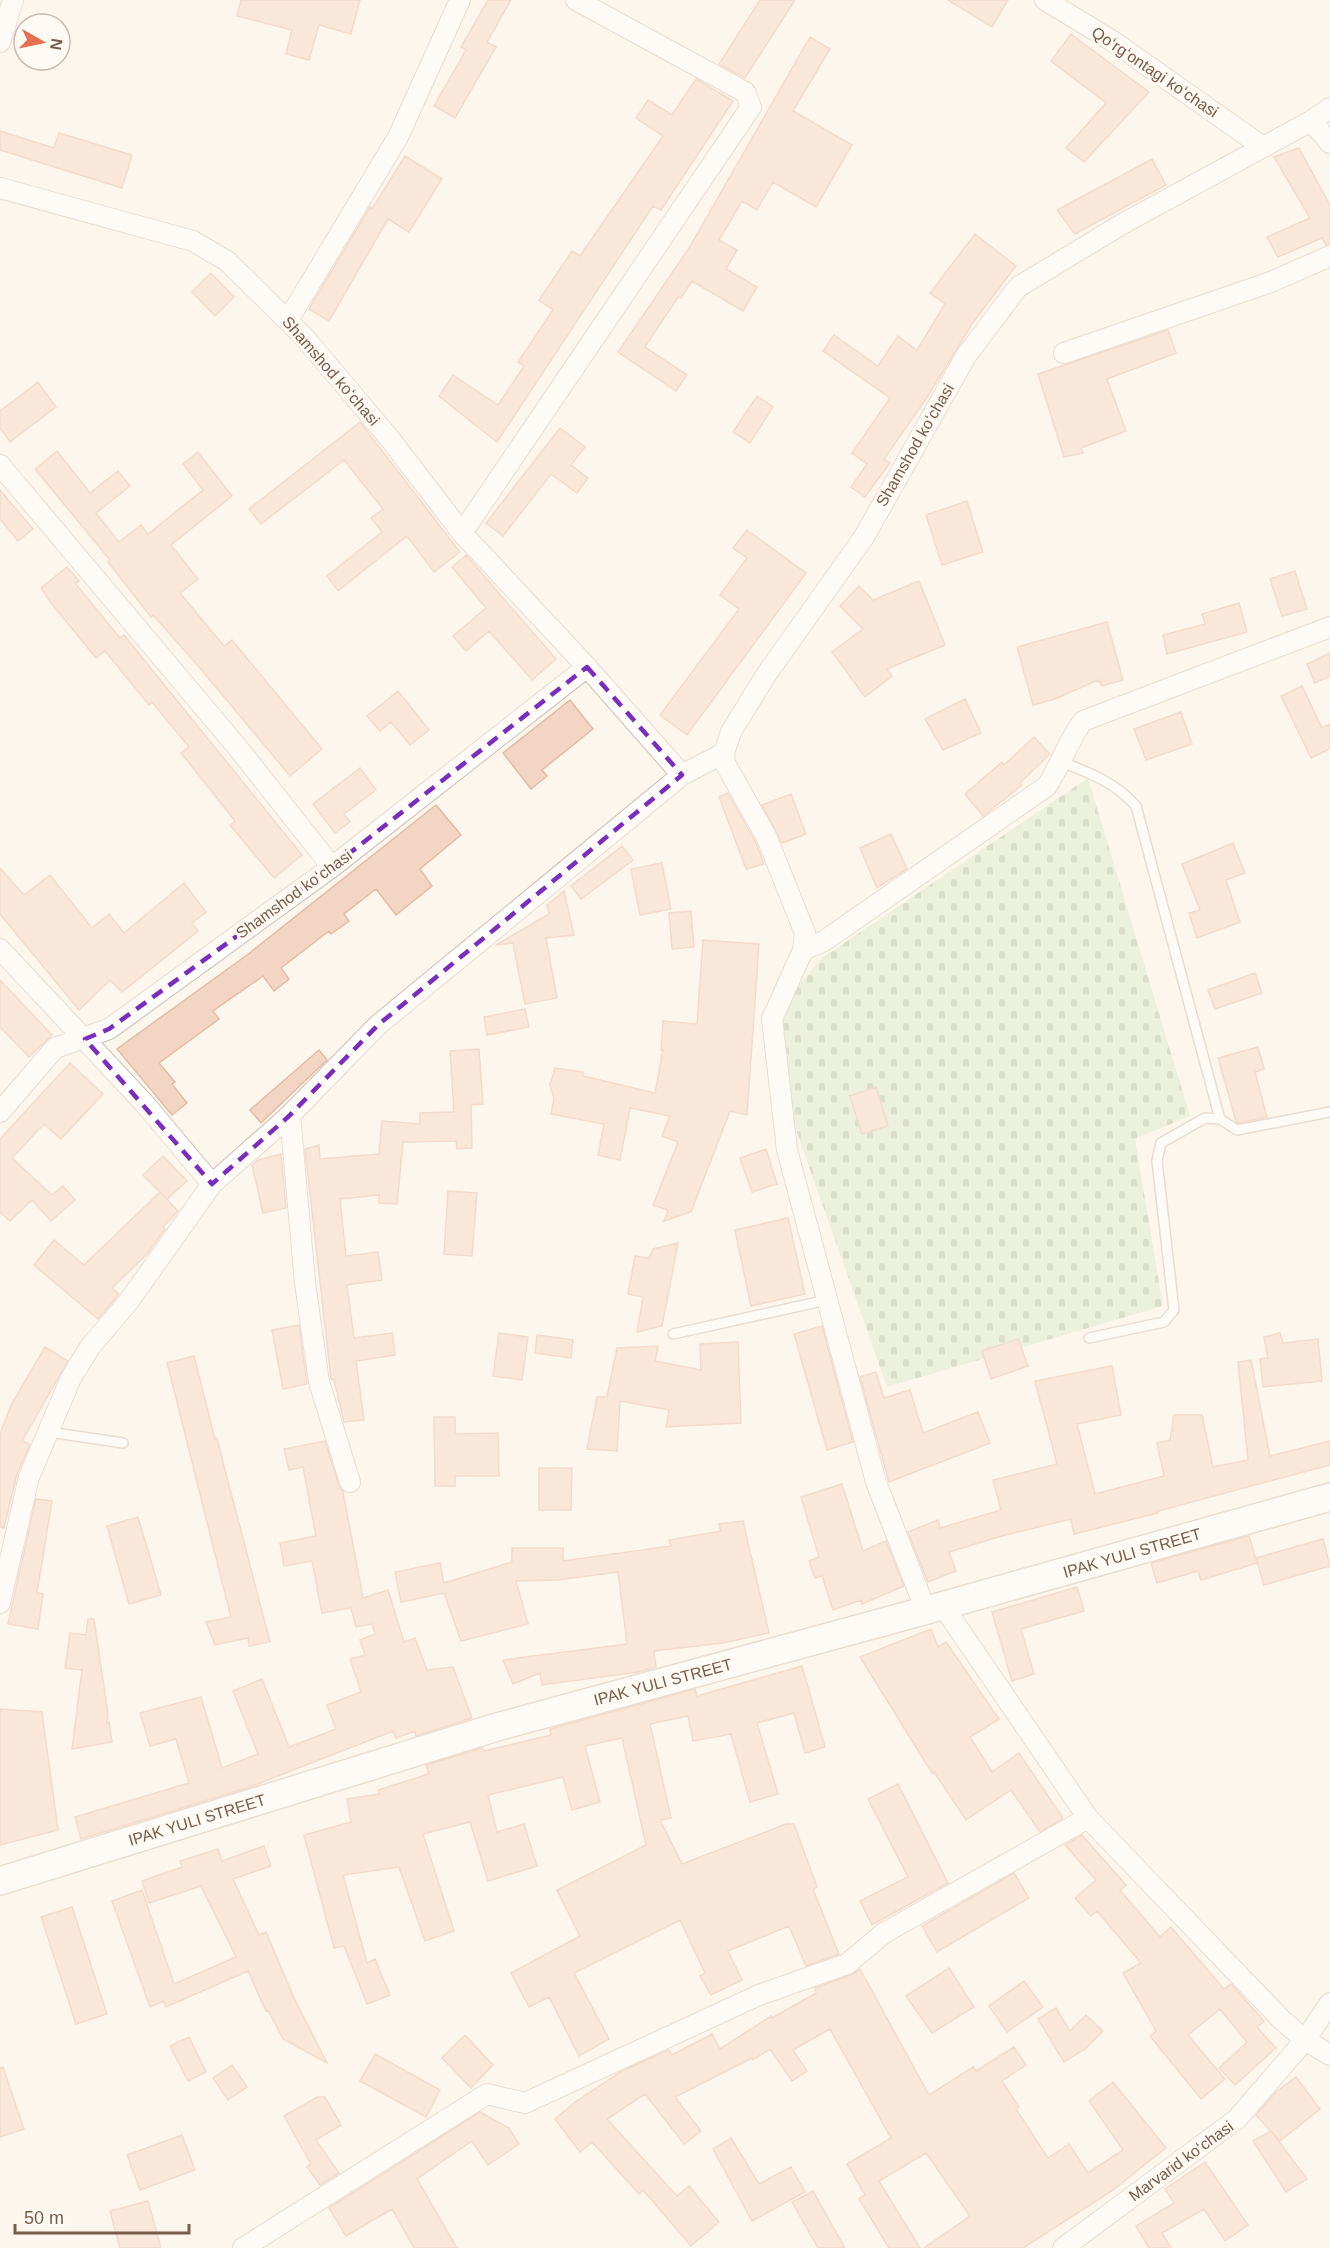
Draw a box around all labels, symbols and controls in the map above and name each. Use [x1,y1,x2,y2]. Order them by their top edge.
north arrow [12,12,72,72]
street label: Qoʻrgʻontagi koʻchasi [1089,23,1221,121]
text: N [47,37,66,51]
street label: Shamshod koʻchasi [279,313,383,429]
street label: Shamshod koʻchasi [873,381,957,509]
street label: Shamshod koʻchasi [233,846,355,942]
street label: IPAK YULI STREET [1061,1525,1203,1581]
street label: IPAK YULI STREET [592,1655,734,1709]
street label: IPAK YULI STREET [126,1791,268,1849]
street label: Marvarid koʻchasi [1126,2118,1236,2204]
scale bar [15,2197,189,2235]
text: 50 m [24,2208,64,2228]

